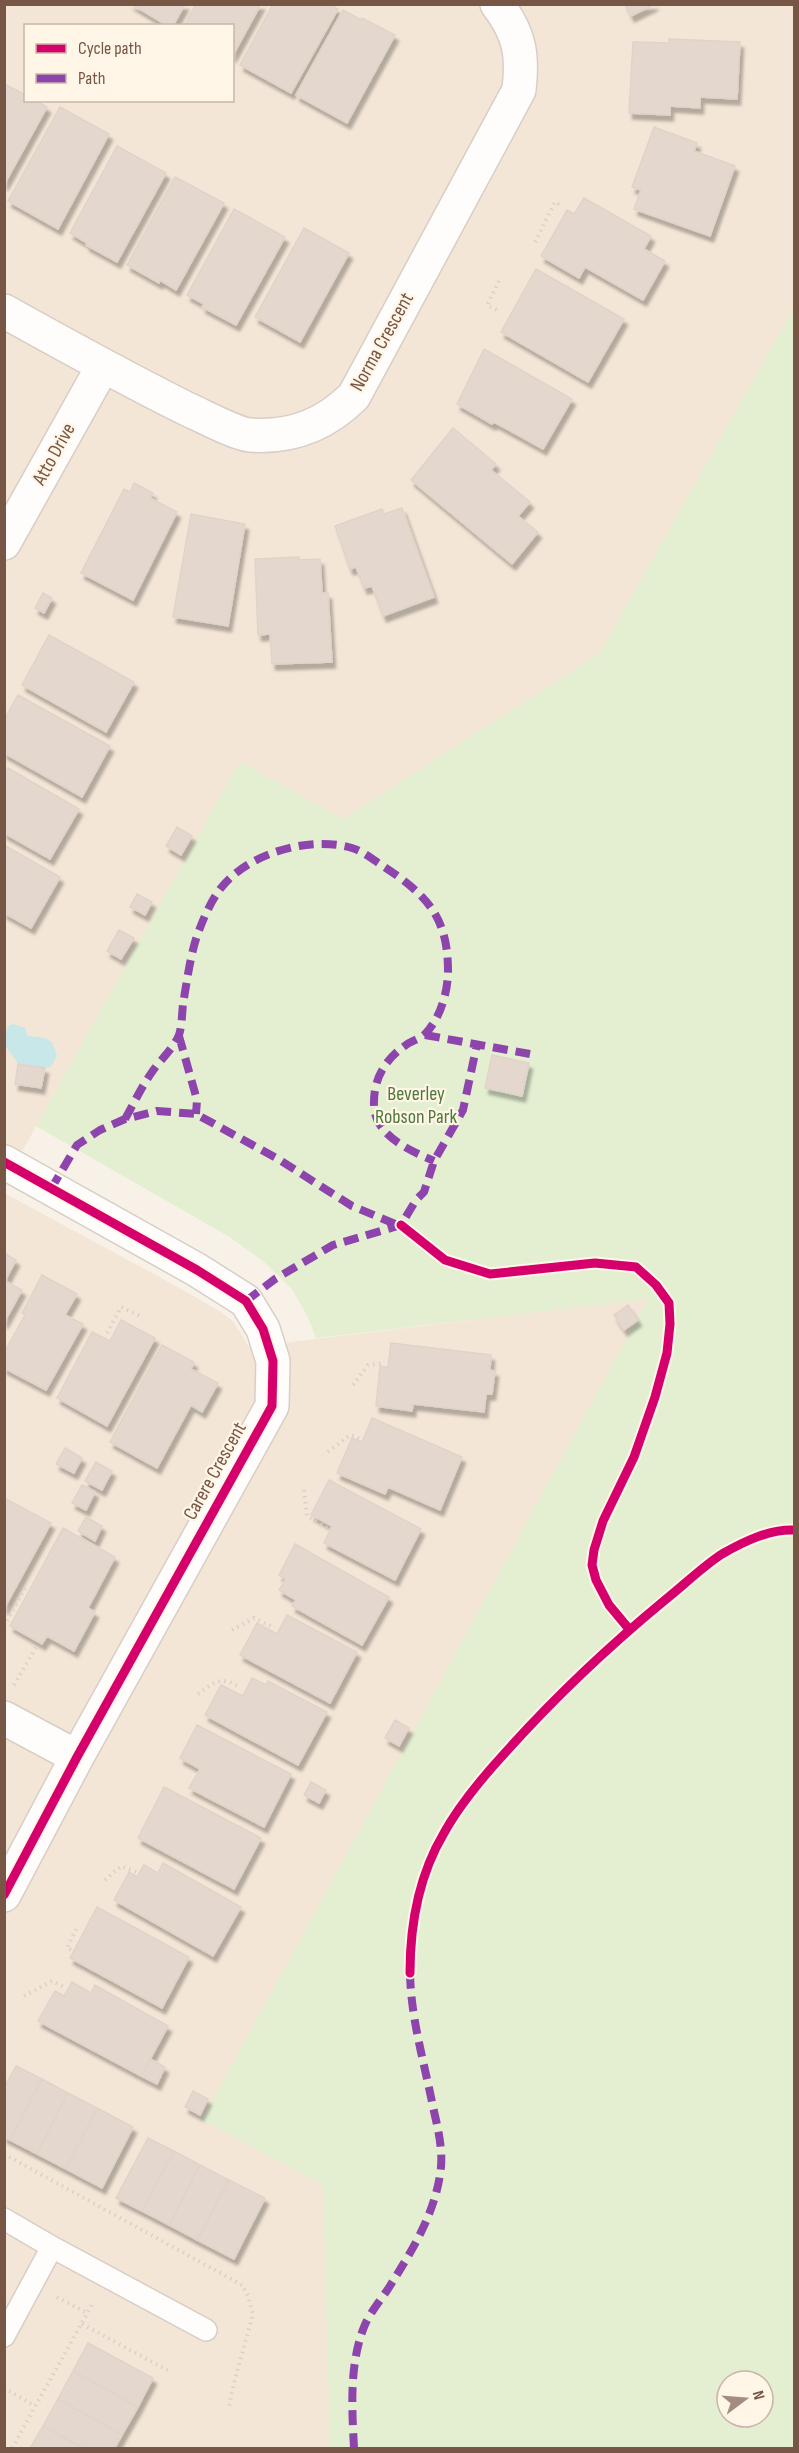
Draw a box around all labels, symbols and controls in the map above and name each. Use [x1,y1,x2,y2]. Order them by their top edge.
legend [24,24,234,102]
text: Cycle path [78,38,142,59]
text: Path [78,68,106,89]
street label: Norma Crescent [345,289,419,395]
street label: Atto Drive [27,419,81,490]
park label: Beverley Robson Park [375,1082,457,1129]
street label: Carere Crescent [178,1418,252,1524]
north arrow [715,2369,775,2429]
text: N [748,2389,768,2402]

